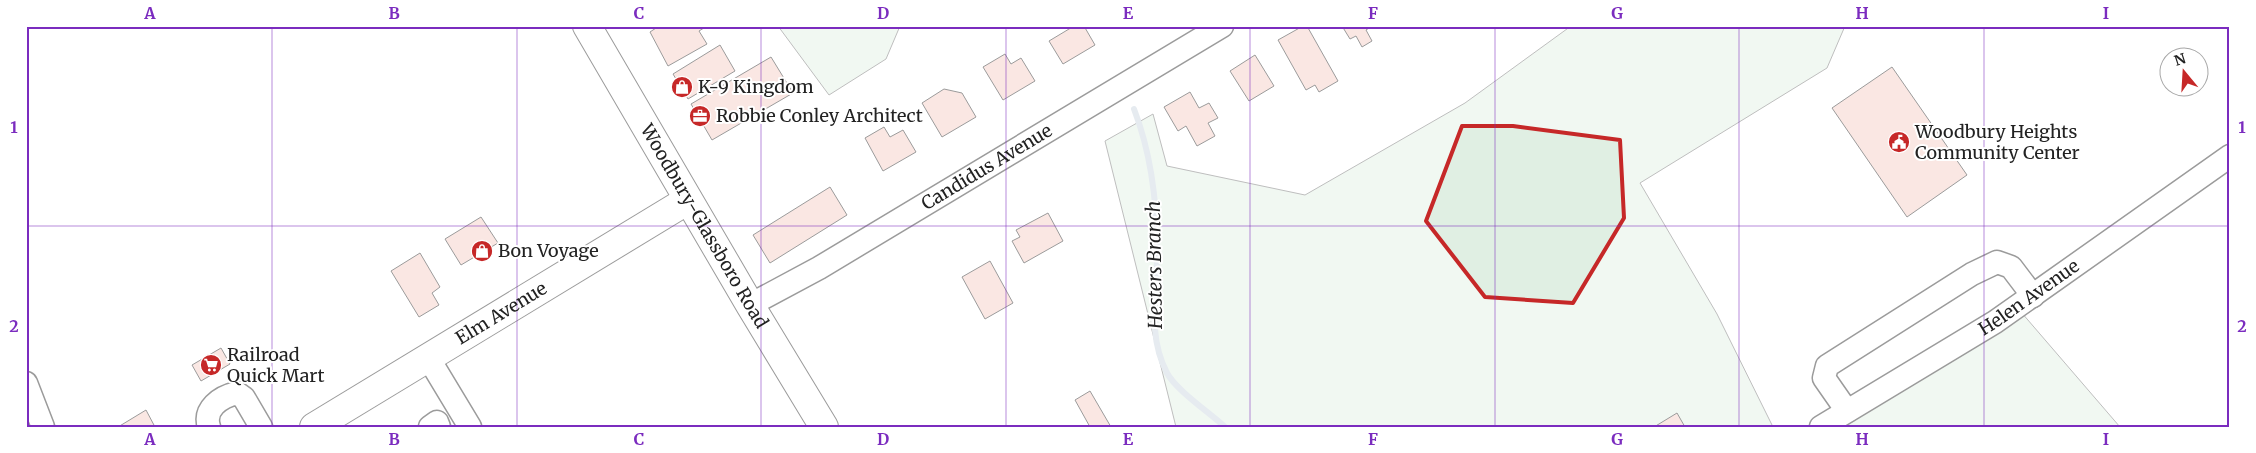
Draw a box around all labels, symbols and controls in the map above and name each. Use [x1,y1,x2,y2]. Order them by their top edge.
text: A [143,3,156,23]
text: B [388,3,400,23]
text: C [634,3,644,23]
text: D [877,3,889,23]
text: E [1123,3,1134,23]
text: F [1368,3,1378,23]
text: G [1611,3,1623,23]
text: H [1855,3,1869,23]
text: I [2103,3,2109,23]
north arrow [2158,48,2208,98]
text: N [2172,49,2188,70]
shop icon: K-9 Kingdom [670,75,694,99]
place label: K-9 Kingdom [698,75,814,98]
office icon: Robbie Conley Architect [688,104,712,128]
place label: Robbie Conley Architect [716,104,923,127]
text: 1 [10,117,18,137]
text: 1 [2238,117,2246,137]
street label: Woodbury-Glassboro Road [635,119,774,333]
street label: Candidus Avenue [917,119,1056,215]
place label: Woodbury Heights Community Center [1914,120,2080,164]
public building icon: Woodbury Heights Community Center [1887,130,1911,154]
water label: Hesters Branch [1141,201,1167,330]
shop icon: Bon Voyage [470,239,494,263]
place label: Bon Voyage [498,239,599,262]
street label: Helen Avenue [1974,254,2084,340]
street label: Elm Avenue [451,276,551,349]
text: 2 [9,316,19,336]
text: 2 [2237,316,2247,336]
place label: Railroad Quick Mart [227,343,324,387]
supermarket icon: Railroad Quick Mart [199,353,223,377]
text: A [143,429,156,449]
text: B [388,429,400,449]
text: C [634,429,644,449]
text: D [877,429,889,449]
text: E [1123,429,1134,449]
text: F [1368,429,1378,449]
text: G [1611,429,1623,449]
text: H [1855,429,1869,449]
text: I [2103,429,2109,449]

